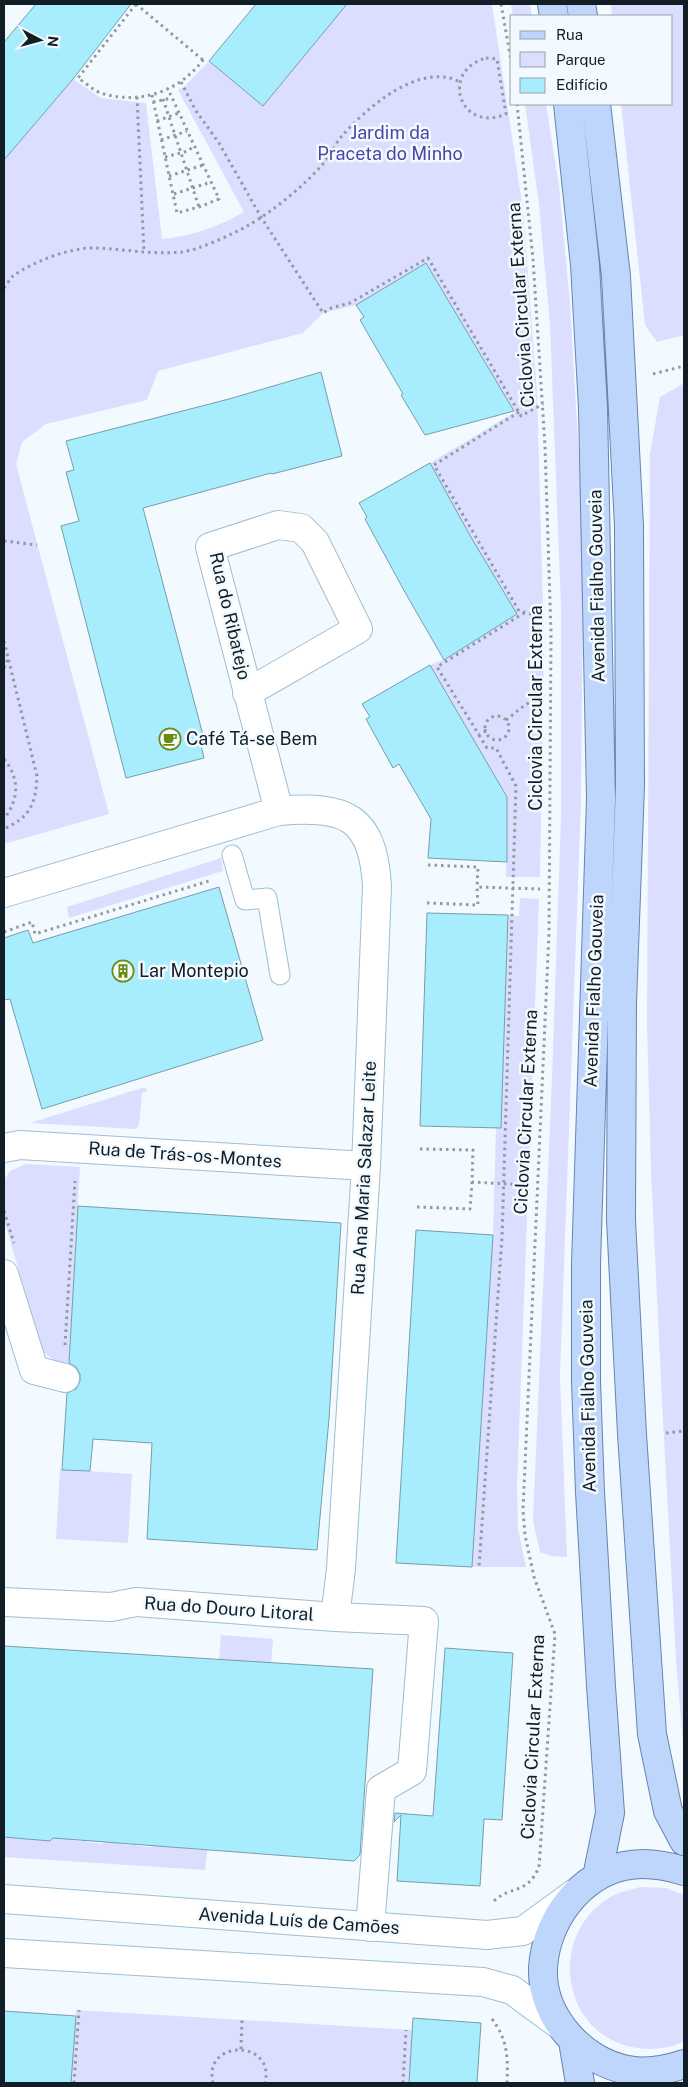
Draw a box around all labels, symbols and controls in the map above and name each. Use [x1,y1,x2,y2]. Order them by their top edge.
north arrow [15,15,65,65]
legend [510,15,673,105]
text: Rua [556,26,583,43]
text: N [44,35,61,48]
text: Parque [556,51,606,68]
text: Edifício [556,76,608,93]
park label: Jardim da Praceta do Minho [317,122,463,164]
street label: Ciclovia Circular Externa [503,202,538,408]
street label: Avenida Fialho Gouveia [584,489,609,683]
street label: Rua do Ribatejo [206,550,255,682]
street label: Ciclovia Circular Externa [525,605,546,811]
cafe icon: Café Tá-se Bem [158,727,182,751]
place label: Café Tá-se Bem [186,728,317,749]
street label: Avenida Fialho Gouveia [580,894,607,1088]
building icon: Lar Montepio [111,959,135,983]
place label: Lar Montepio [139,960,249,981]
street label: Ciclovia Circular Externa [510,1009,541,1215]
street label: Rua Ana Maria Salazar Leite [347,1060,380,1296]
street label: Rua de Trás-os-Montes [88,1137,282,1172]
street label: Avenida Fialho Gouveia [575,1299,600,1493]
street label: Rua do Douro Litoral [143,1592,315,1625]
street label: Ciclovia Circular Externa [517,1634,548,1840]
street label: Avenida Luís de Camões [198,1903,400,1938]

